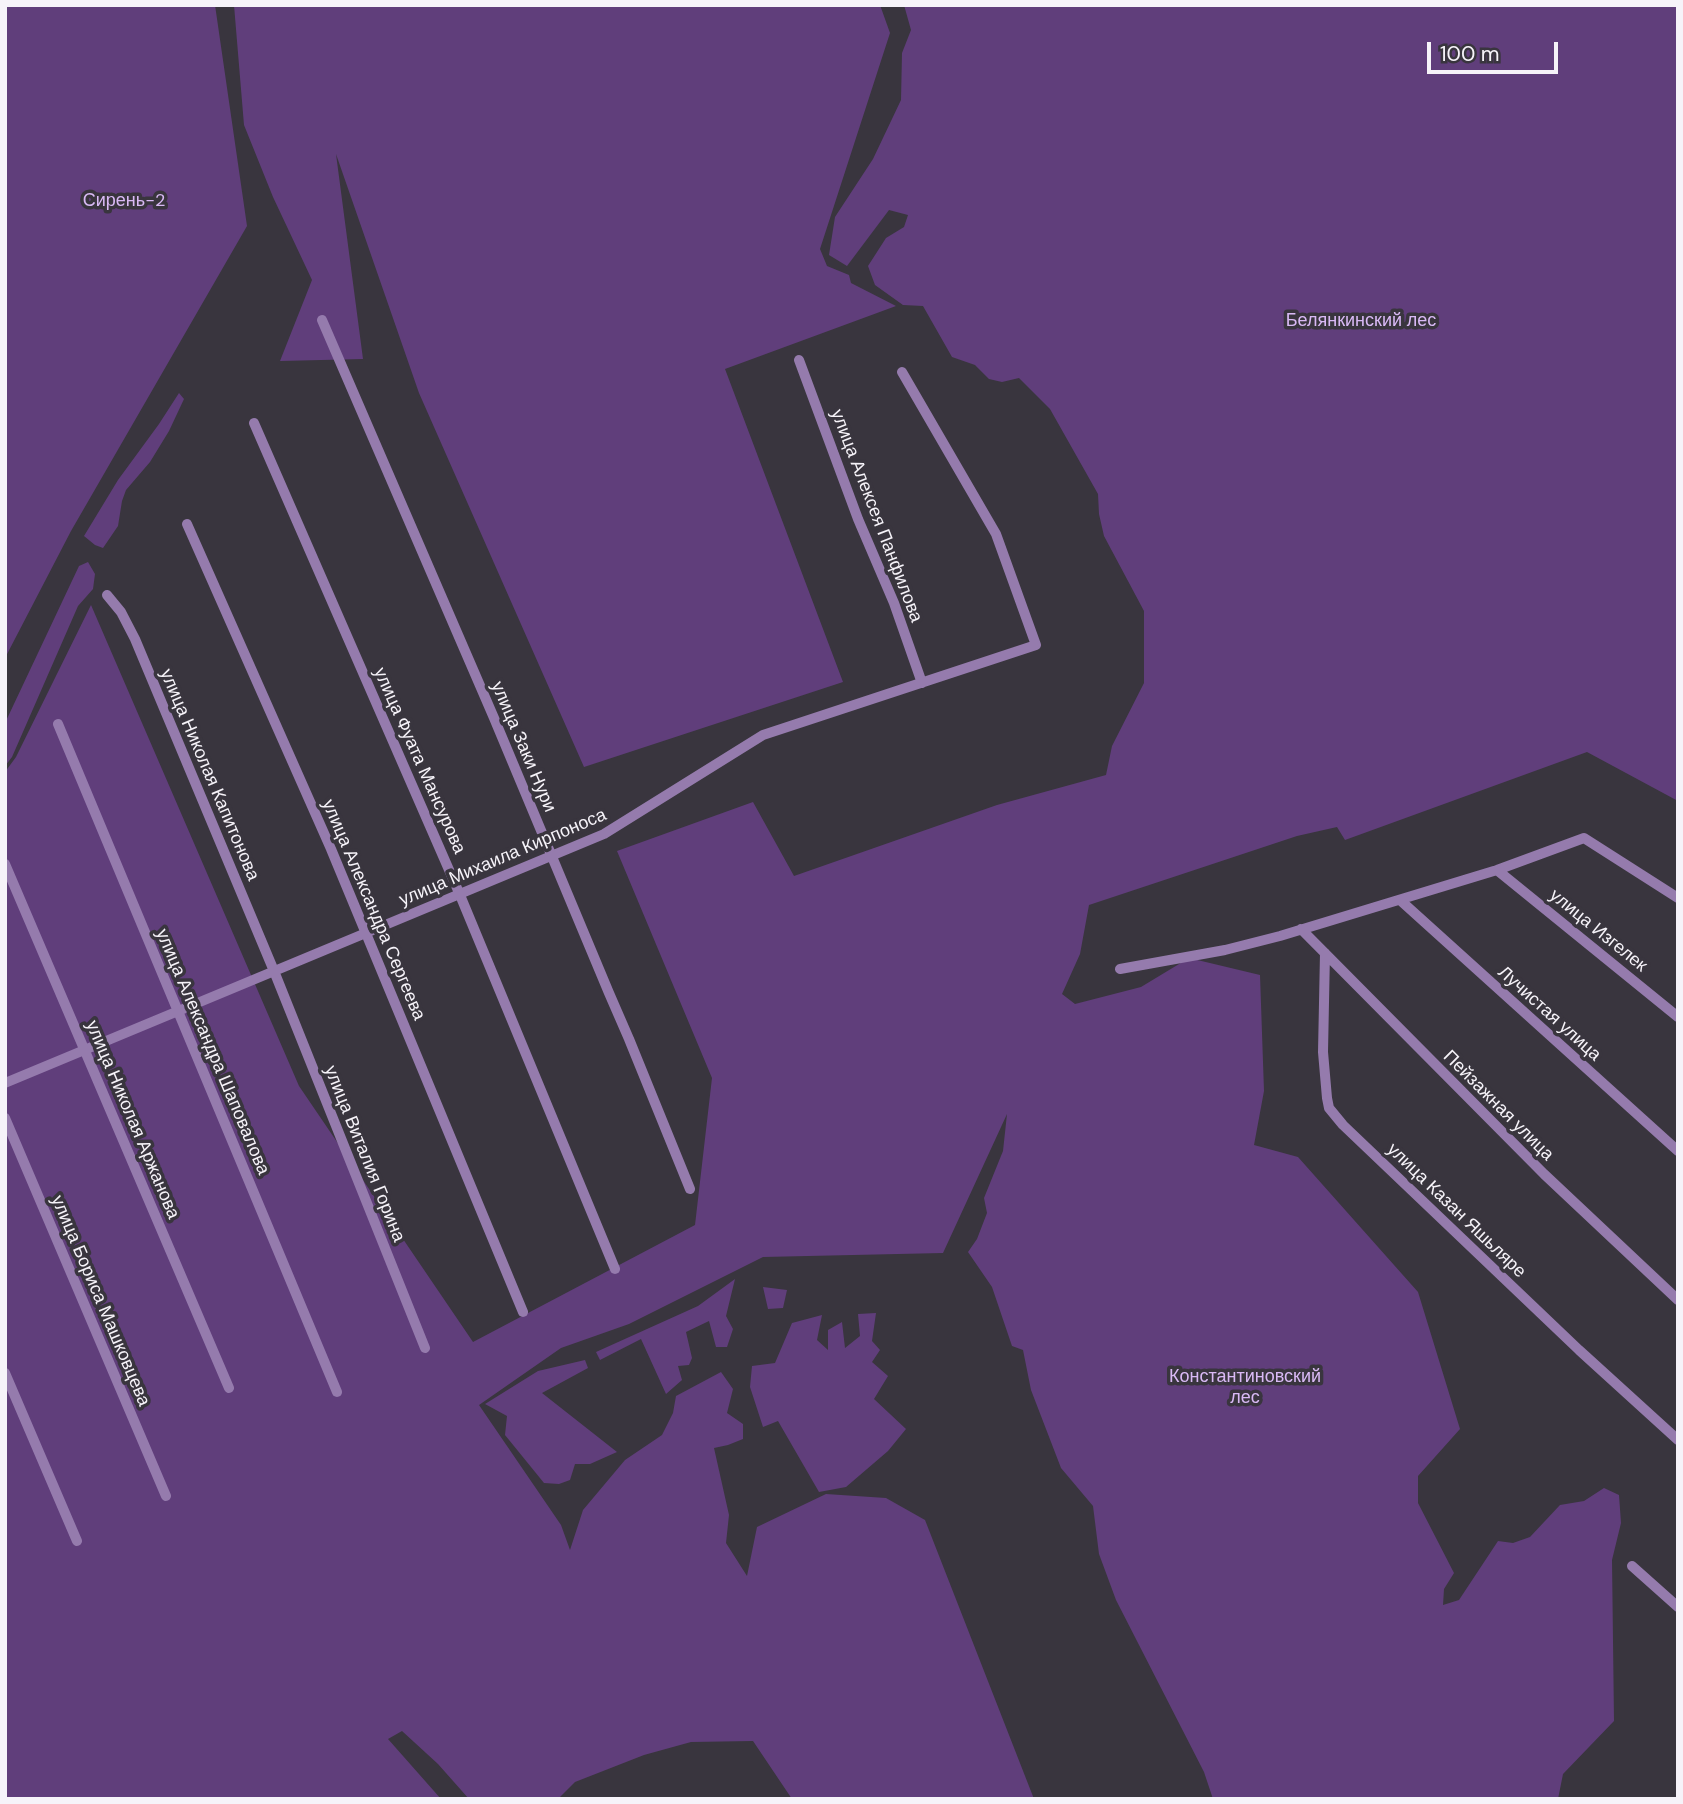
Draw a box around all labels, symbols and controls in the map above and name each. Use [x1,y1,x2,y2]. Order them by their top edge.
scale bar [1431,28,1562,72]
text: 100 m [1440,40,1500,68]
park label: Сирень-2 [83,190,165,212]
park label: Белянкинский лес [1286,310,1436,332]
street label: улица Алексея Панфилова [825,407,927,625]
street label: улица Фуата Мансурова [368,665,470,857]
street label: улица Николая Капитонова [155,666,263,884]
street label: улица Заки Нури [486,678,560,816]
street label: улица Александра Сергеева [317,796,429,1024]
street label: улица Михаила Кирпоноса [396,805,610,911]
street label: улица Изгелек [1545,885,1651,977]
street label: улица Александра Шаповалова [150,926,274,1178]
street label: Лучистая улица [1493,962,1605,1066]
street label: улица Николая Аржанова [80,1018,184,1222]
street label: Пейзажная улица [1438,1046,1558,1166]
street label: улица Виталия Горина [319,1063,409,1245]
street label: улица Казан Яшьляре [1382,1139,1530,1283]
street label: улица Бориса Машковцева [46,1192,154,1410]
park label: Константиновский лес [1169,1366,1321,1408]

